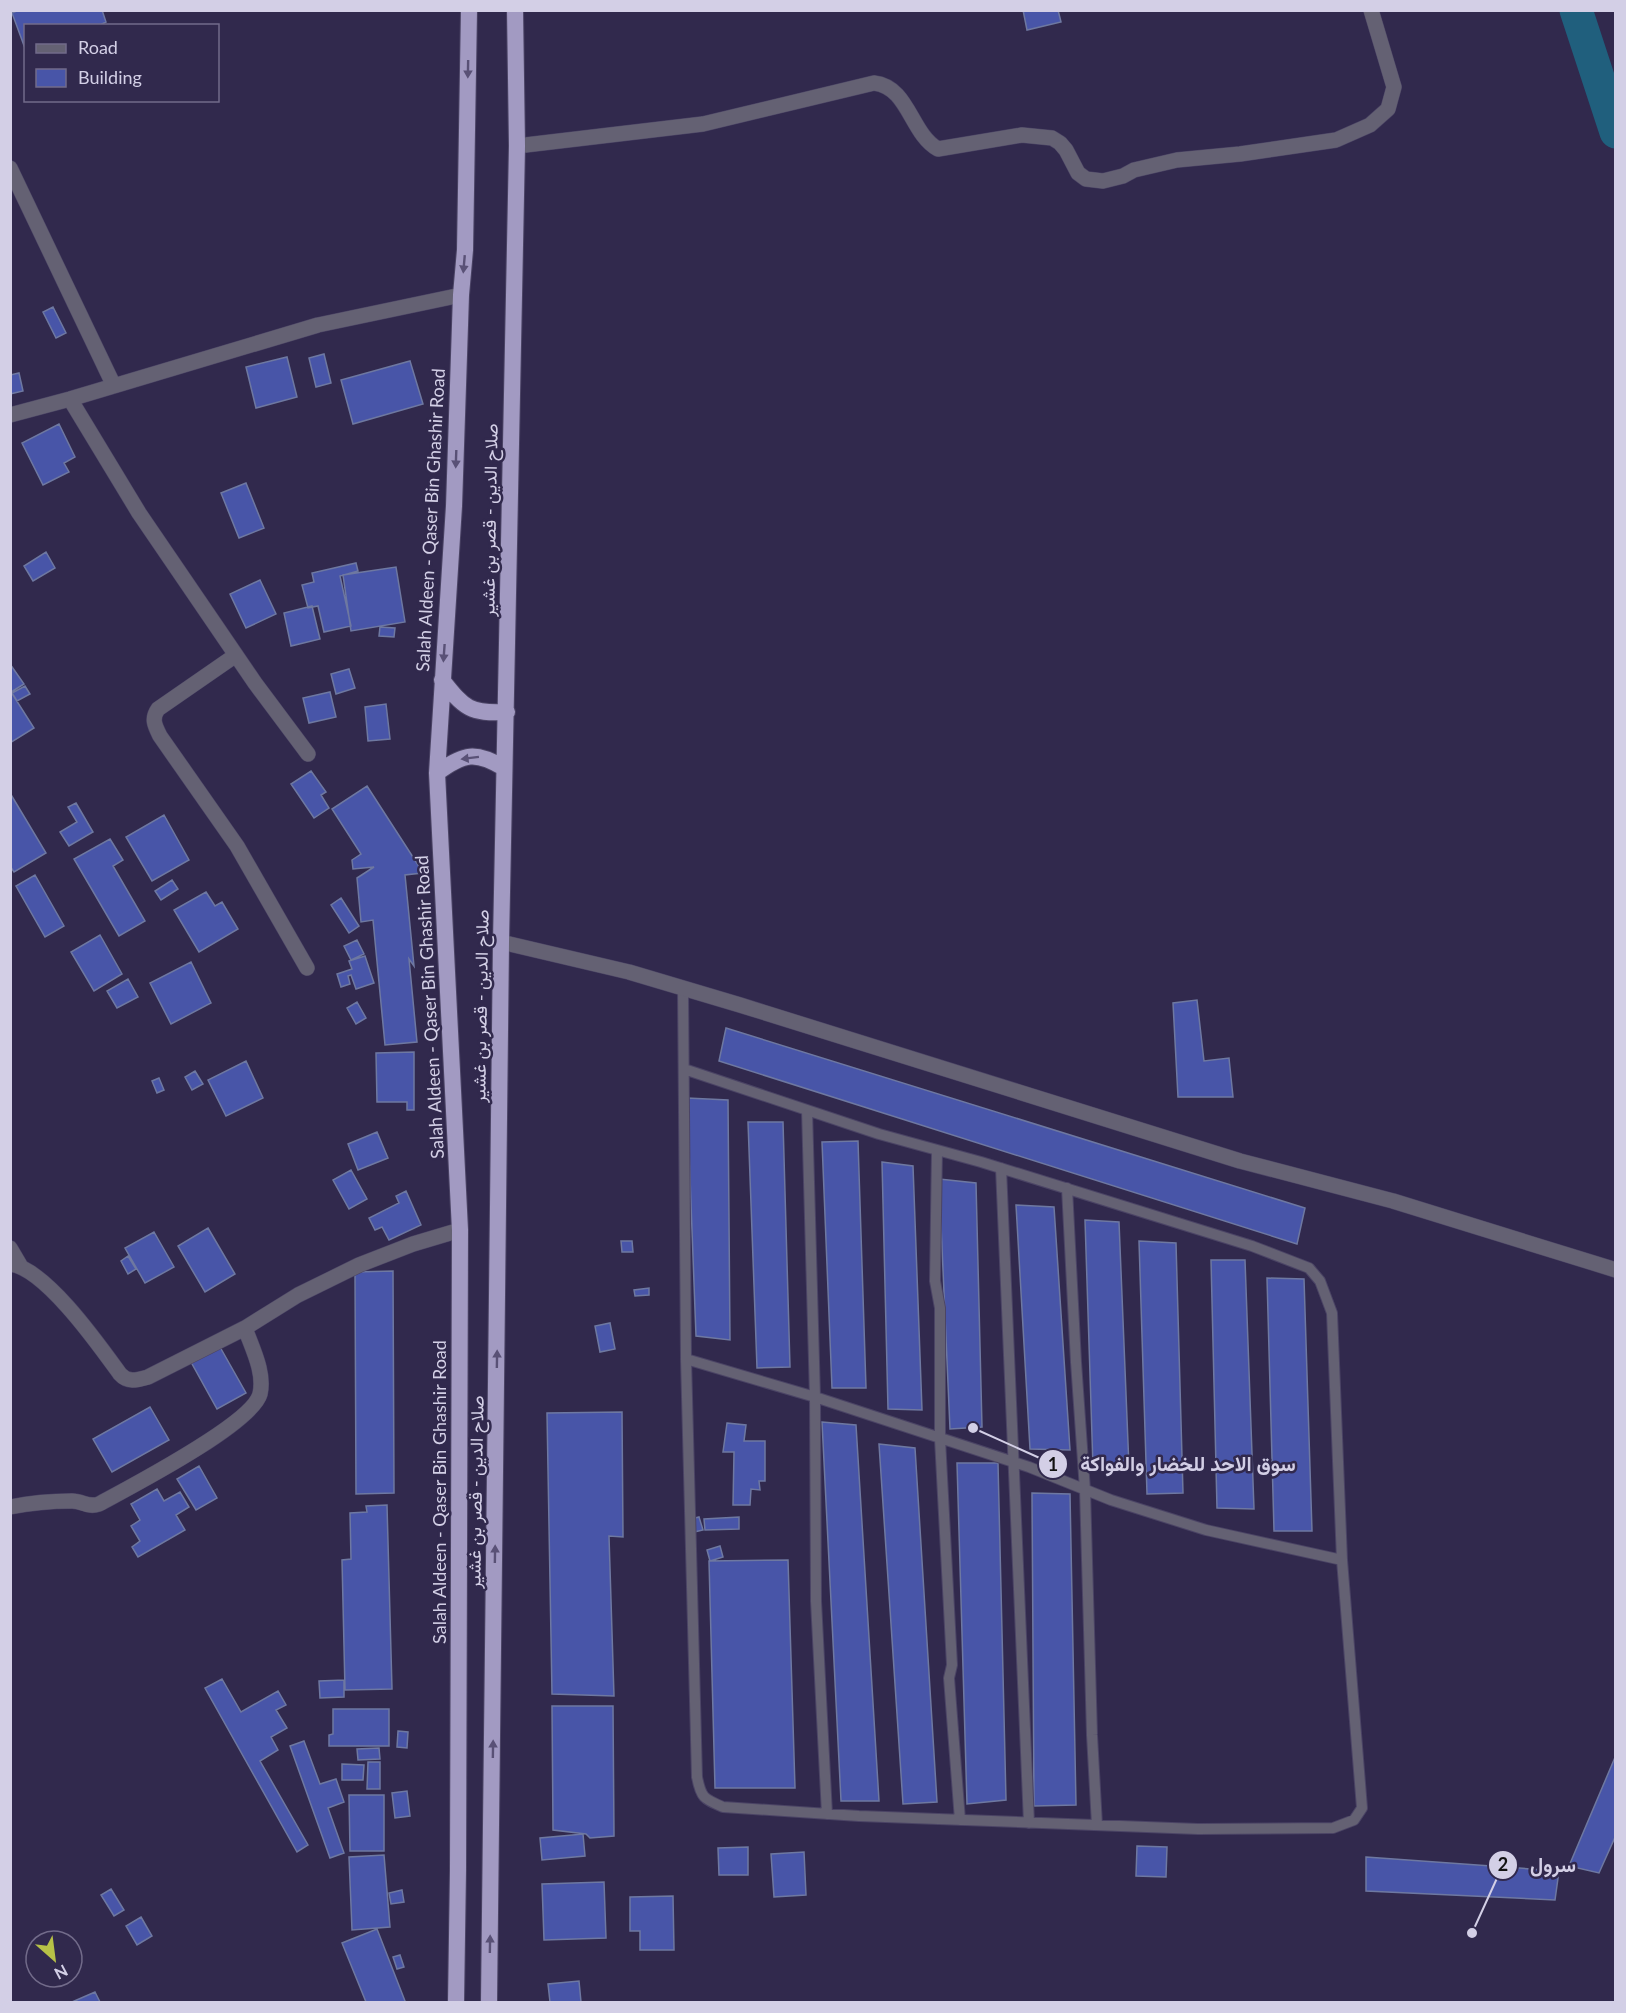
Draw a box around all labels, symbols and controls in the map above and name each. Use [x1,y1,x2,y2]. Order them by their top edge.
legend [24,24,219,102]
text: Road [78,36,118,58]
one-way arrow [463,59,473,78]
text: Building [78,66,142,88]
one-way arrow [459,254,469,273]
street label: Salah Aldeen - Qaser Bin Ghashir Road [411,368,449,672]
street label: صلاح الدين - قصر بن غشير [476,423,504,618]
one-way arrow [451,449,460,468]
one-way arrow [439,644,448,663]
one-way arrow [461,753,480,763]
street label: Salah Aldeen - Qaser Bin Ghashir Road [410,855,448,1159]
street label: صلاح الدين - قصر بن غشير [467,909,495,1104]
street label: Salah Aldeen - Qaser Bin Ghashir Road [428,1340,450,1644]
one-way arrow [492,1350,502,1369]
street label: صلاح الدين - قصر بن غشير [462,1395,490,1590]
callout: سوق الاحد للخضار والفواكة [1038,1445,1307,1483]
text: سوق الاحد للخضار والفواكة [1080,1451,1296,1477]
text: 1 [1048,1453,1058,1475]
one-way arrow [490,1545,500,1564]
one-way arrow [488,1740,498,1759]
callout: سرول [1488,1846,1588,1884]
text: سرول [1530,1852,1576,1878]
text: 2 [1498,1853,1508,1875]
north arrow [24,1929,84,1989]
one-way arrow [485,1935,495,1954]
text: N [51,1961,71,1984]

